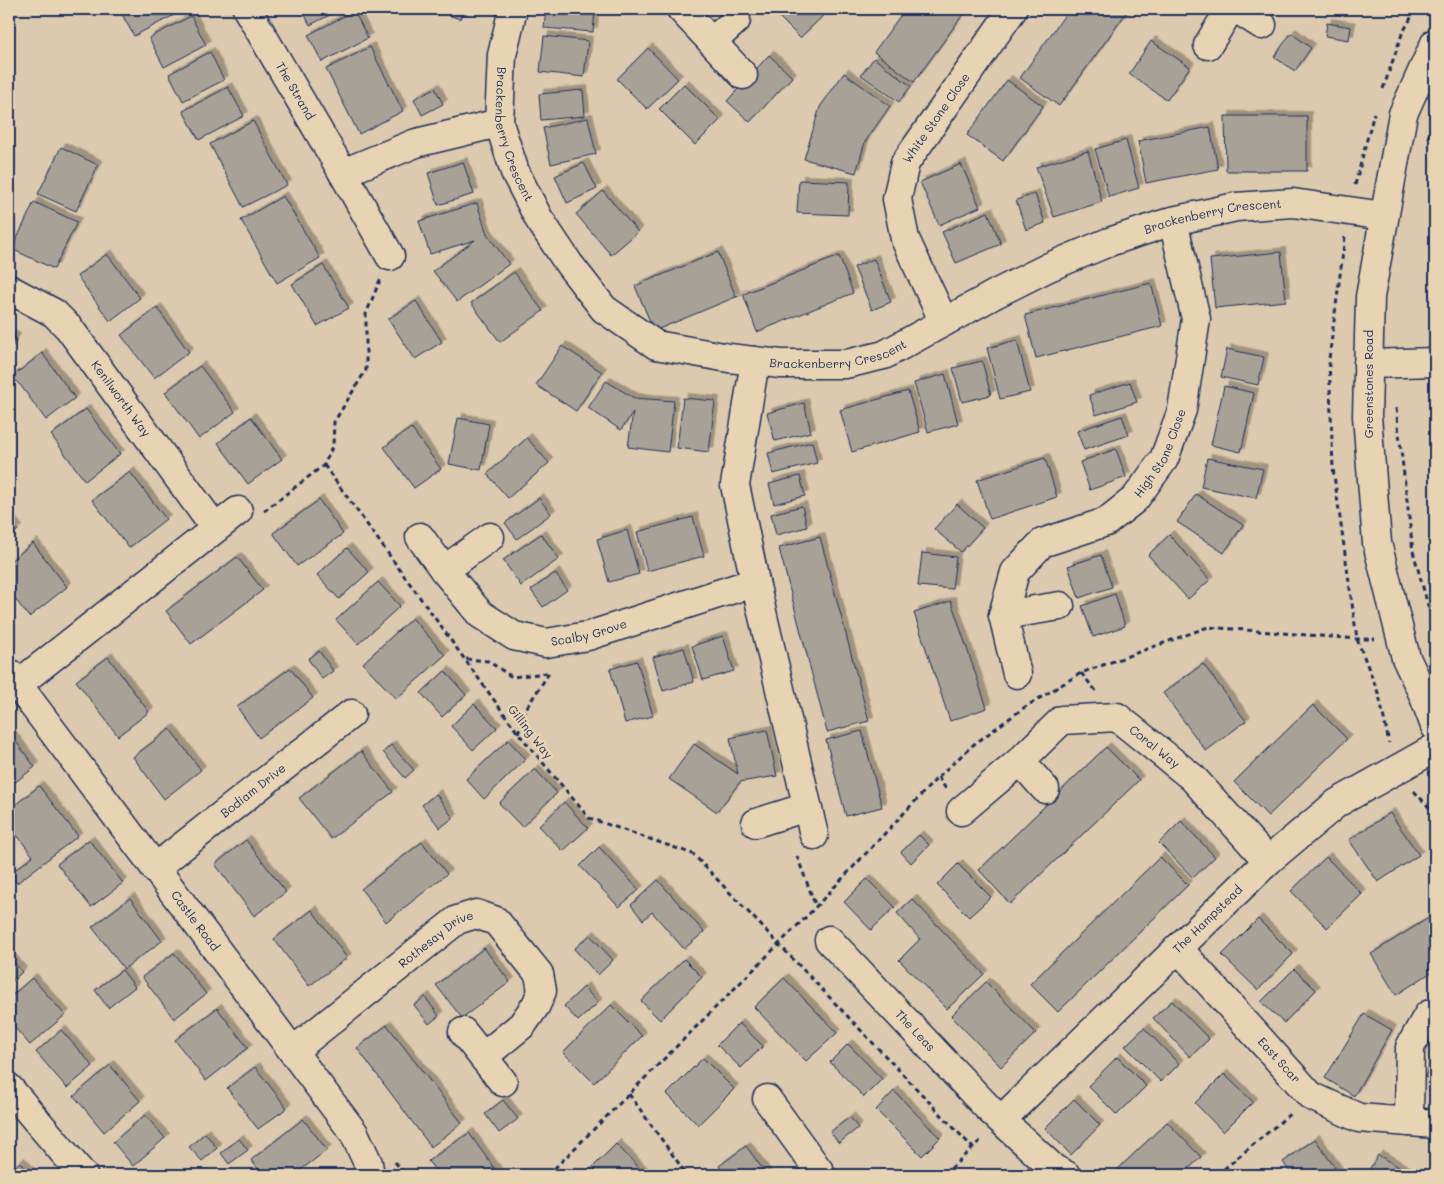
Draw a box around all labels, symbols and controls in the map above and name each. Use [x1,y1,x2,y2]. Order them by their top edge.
street label: The Strand [273,59,319,123]
street label: Brackenberry Crescent [492,66,538,204]
street label: White Stone Close [898,69,973,166]
street label: Brackenberry Crescent [1142,195,1282,237]
street label: Greenstones Road [1360,329,1376,438]
street label: Brackenberry Crescent [769,335,909,371]
street label: Kenilworth Way [88,357,155,440]
street label: High Stone Close [1130,406,1189,500]
street label: Scalby Grove [550,615,629,649]
street label: Gilling Way [505,701,557,762]
street label: Coral Way [1126,721,1184,771]
street label: Bodiam Drive [217,759,288,821]
street label: The Hampstead [1169,881,1246,956]
street label: Castle Road [168,887,224,954]
street label: Rothesay Drive [395,906,475,971]
street label: The Leas [892,1006,939,1055]
street label: East Scar [1255,1033,1305,1086]

